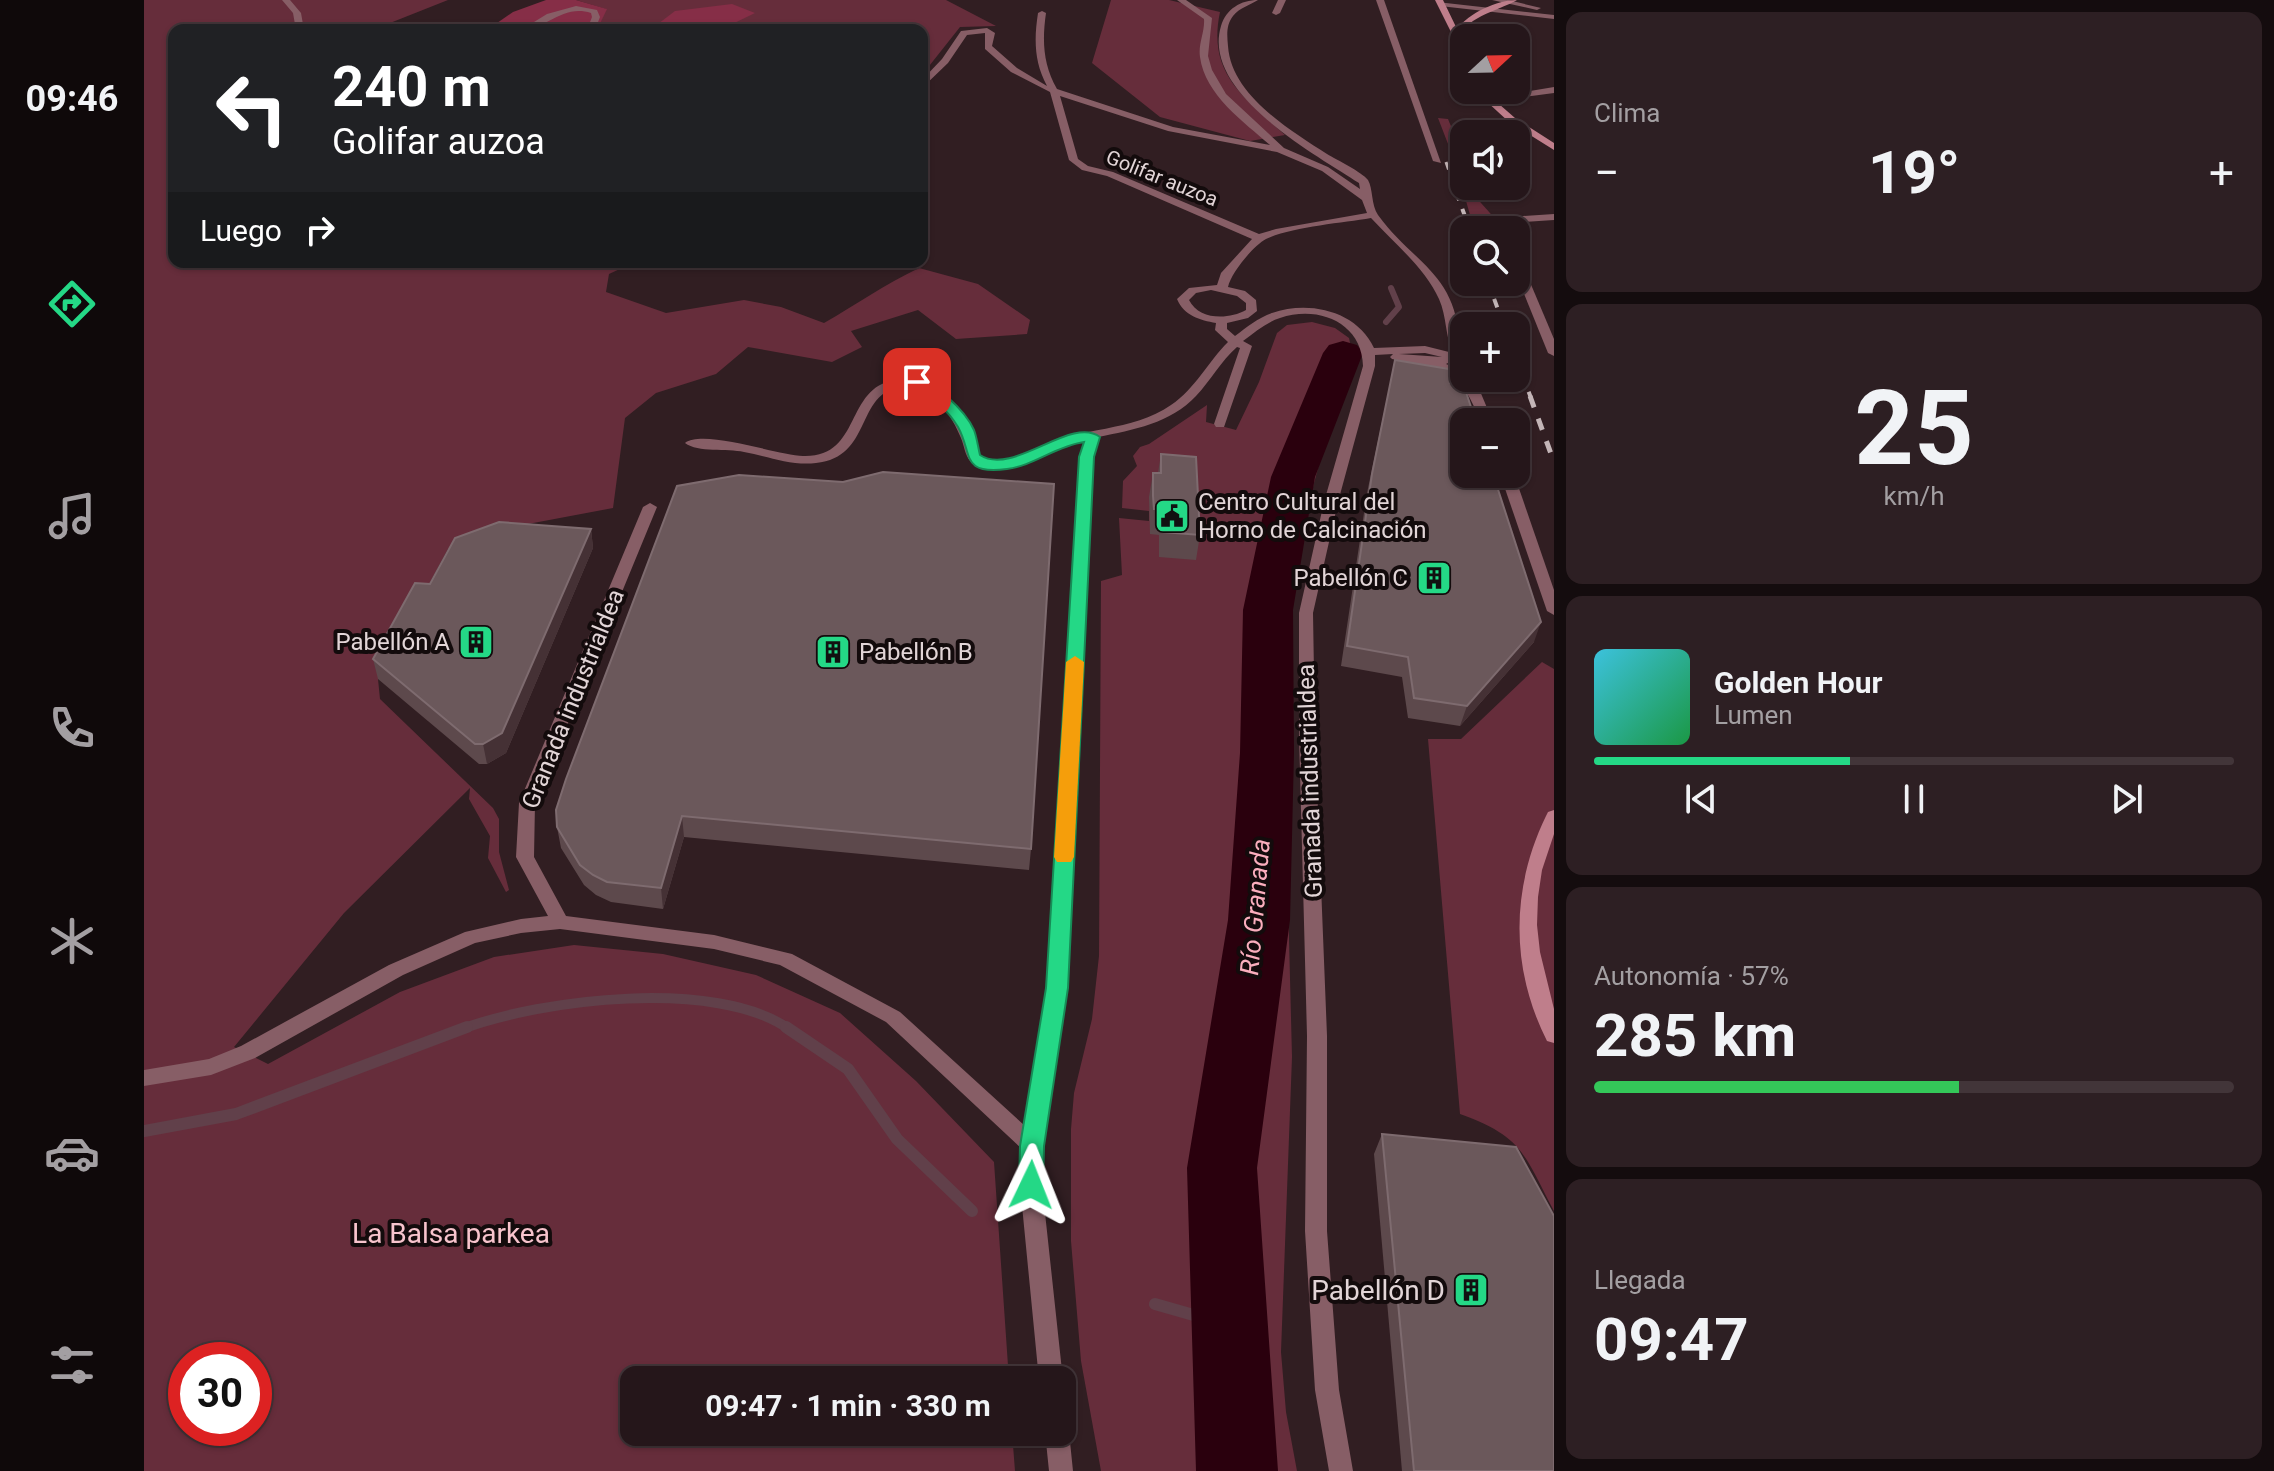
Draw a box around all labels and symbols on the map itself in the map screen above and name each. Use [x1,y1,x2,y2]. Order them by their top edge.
north arrow [1450,24,1530,104]
street label: Golifar auzoa [1103,145,1221,211]
pin [883,348,951,416]
place label: Centro Cultural del Horno de Calcinación [1198,488,1427,544]
public building icon: Centro Cultural del Horno de Calcinación [1153,497,1191,535]
building icon: Pabellón C [1415,559,1453,597]
place label: Pabellón C [1294,564,1408,592]
street label: Granada industrialdea [516,585,630,813]
building icon: Pabellón A [457,623,495,661]
place label: Pabellón A [336,628,450,656]
building icon: Pabellón B [814,633,852,671]
place label: Pabellón B [859,638,973,666]
street label: Granada industrialdea [1292,663,1328,899]
water label: Río Granada [1234,837,1276,977]
position arrow [989,1143,1073,1227]
park label: La Balsa parkea [352,1217,550,1250]
building icon: Pabellón D [1452,1271,1490,1309]
place label: Pabellón D [1311,1274,1445,1307]
speed limit sign: 30 [168,1342,272,1446]

